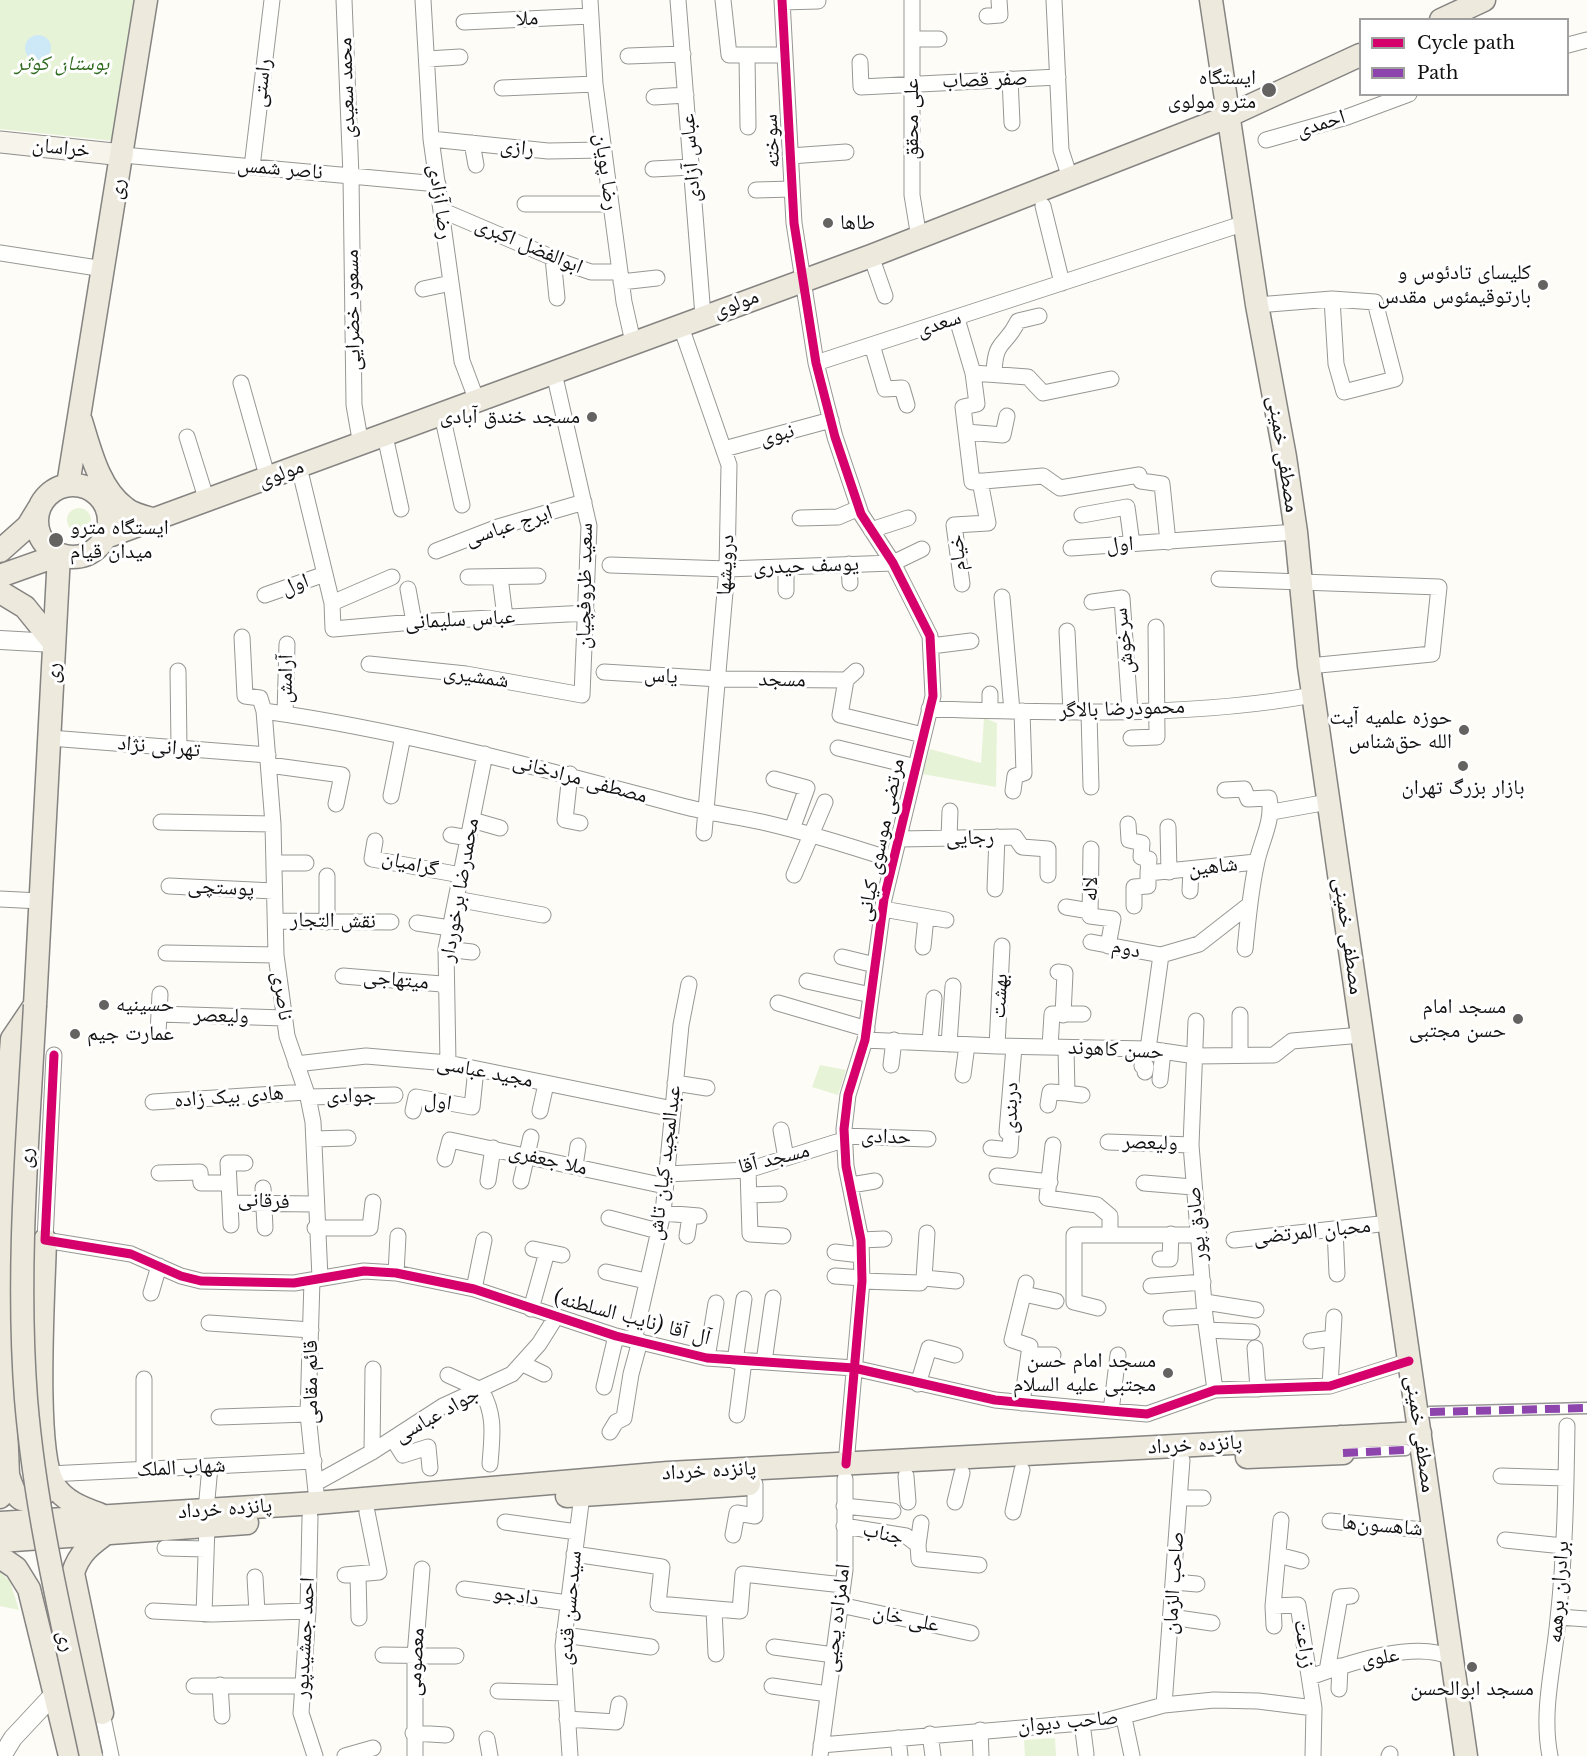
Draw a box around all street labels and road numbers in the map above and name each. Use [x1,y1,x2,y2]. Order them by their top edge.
street label: ملا [515,6,539,32]
street label: محمد سعیدی [333,37,361,139]
street label: راستی [247,57,277,109]
street label: صفر قصاب [942,66,1028,94]
street label: علی محقق [899,78,925,160]
street label: احمدی [1293,105,1349,143]
street label: عباس آزادی [675,113,707,203]
street label: سوخته [758,113,786,169]
street label: خراسان [31,132,91,164]
street label: رضا پویان [588,132,624,212]
street label: رازی [499,134,535,162]
street label: ناصر شمس [236,153,324,185]
street label: رضا آزادی [422,163,458,241]
street label: ری [103,177,131,201]
street label: ابوالفضل اکبری [471,212,587,280]
street label: مسعود خضرایی [339,249,367,371]
street label: مولوی [710,284,762,324]
street label: سعدی [913,305,965,343]
street label: مصطفی خمینی [1261,394,1305,514]
street label: نبوی [757,418,797,452]
street label: مولوی [255,454,307,494]
street label: ایرج عباسی [462,500,556,552]
street label: سعید ظروفچیان [571,523,599,649]
street label: اول [1105,531,1135,559]
street label: درویشها [712,534,740,596]
street label: خیام [944,534,972,572]
street label: یوسف حیدری [753,552,859,580]
street label: اول [278,568,312,602]
street label: عباس سلیمانی [404,605,516,635]
street label: سرخوش [1108,606,1140,676]
street label: آرامش [273,654,299,704]
street label: شمشیری [442,660,510,694]
street label: ری [40,662,66,684]
street label: یاس [643,663,679,689]
street label: مسجد [758,667,806,693]
street label: محمودرضا بالاگر [1059,694,1185,724]
street label: تهرانی نژاد [117,731,201,763]
street label: مصطفی مرادخانی [510,749,650,809]
street label: مرتضی موسوی کیانی [851,756,911,924]
street label: محمدرضا برخوردار [435,816,485,964]
street label: رجایی [946,825,994,851]
street label: گرامیان [379,845,441,883]
street label: شاهین [1187,852,1239,882]
street label: پوستچی [187,874,255,902]
street label: لاله [1078,876,1104,902]
street label: مصطفی خمینی [1327,876,1369,996]
street label: نقش التجار [290,908,376,934]
street label: دوم [1109,934,1143,964]
street label: میتهاجی [362,965,430,995]
street label: ناصری [266,970,298,1022]
street label: بهشت [986,973,1014,1019]
street label: ولیعصر [193,1002,249,1030]
street label: حسن کاهوند [1067,1035,1165,1065]
street label: مجید عباسی [435,1050,535,1094]
street label: هادی بیک زاده [173,1081,285,1113]
street label: دربندی [998,1082,1024,1134]
street label: جوادی [326,1083,376,1109]
street label: عبدالمجید کیان تاش [643,1084,687,1242]
street label: اول [423,1088,453,1116]
street label: حدادی [861,1124,911,1150]
street label: ولیعصر [1122,1129,1178,1157]
street label: مسجد آقا [736,1138,812,1180]
street label: ملا جعفری [506,1139,590,1181]
street label: ری [13,1147,39,1169]
street label: صادق پور [1181,1185,1213,1263]
street label: فرقانی [237,1187,291,1215]
street label: محبان المرتضی [1252,1213,1372,1251]
street label: آل آقا (نایب السلطنه) [551,1285,713,1351]
street label: قائم مقامی [298,1340,324,1424]
street label: مصطفی خمینی [1399,1374,1441,1494]
street label: جواد عباسی [390,1381,484,1449]
street label: پانزده خرداد [1147,1430,1243,1460]
street label: شهاب الملک [136,1453,226,1483]
street label: پانزده خرداد [661,1456,757,1486]
street label: پانزده خرداد [177,1493,273,1525]
street label: شاهسون‌ها [1340,1510,1424,1542]
street label: جناب [860,1517,906,1551]
street label: صاحب الزمان [1158,1531,1190,1635]
street label: برادران برهمه [1543,1540,1575,1644]
street label: سیدحسن قندی [552,1550,588,1666]
street label: امامزاده یحیی [818,1562,856,1674]
street label: احمد جمشیدپور [289,1577,321,1699]
street label: دادجو [492,1580,540,1612]
street label: علی خان [871,1600,941,1638]
street label: زراعت [1288,1618,1320,1670]
street label: معصومی [402,1627,430,1697]
street label: ری [51,1628,81,1654]
street label: علوی [1359,1643,1401,1673]
street label: صاحب دیوان [1016,1705,1120,1739]

